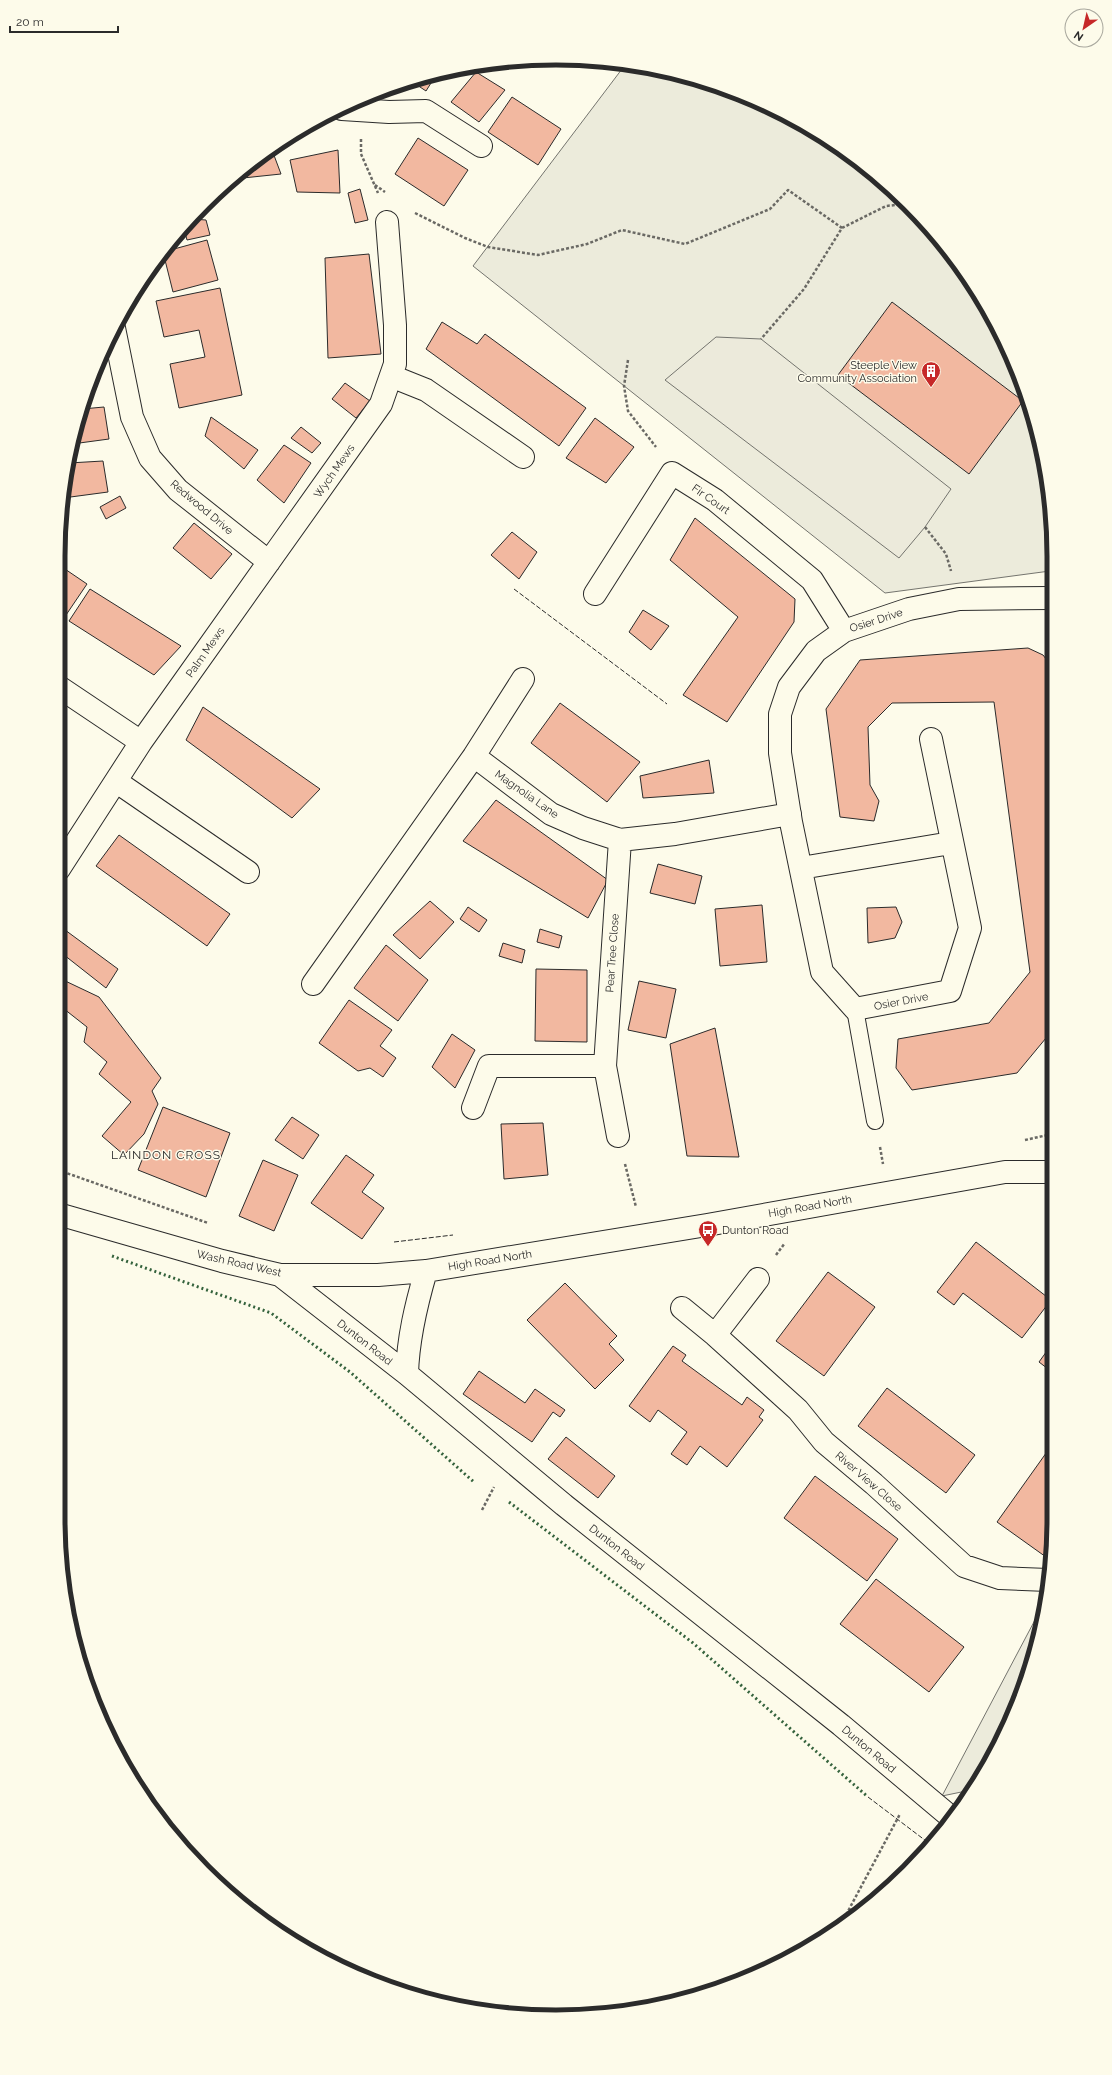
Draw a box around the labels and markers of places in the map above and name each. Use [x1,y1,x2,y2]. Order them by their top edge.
place label: Steeple View Community Association [798,359,917,385]
building icon: Steeple View Community Association [920,360,942,388]
bus stop icon: Dunton Road [697,1219,719,1247]
place label: Dunton Road [722,1224,789,1237]

